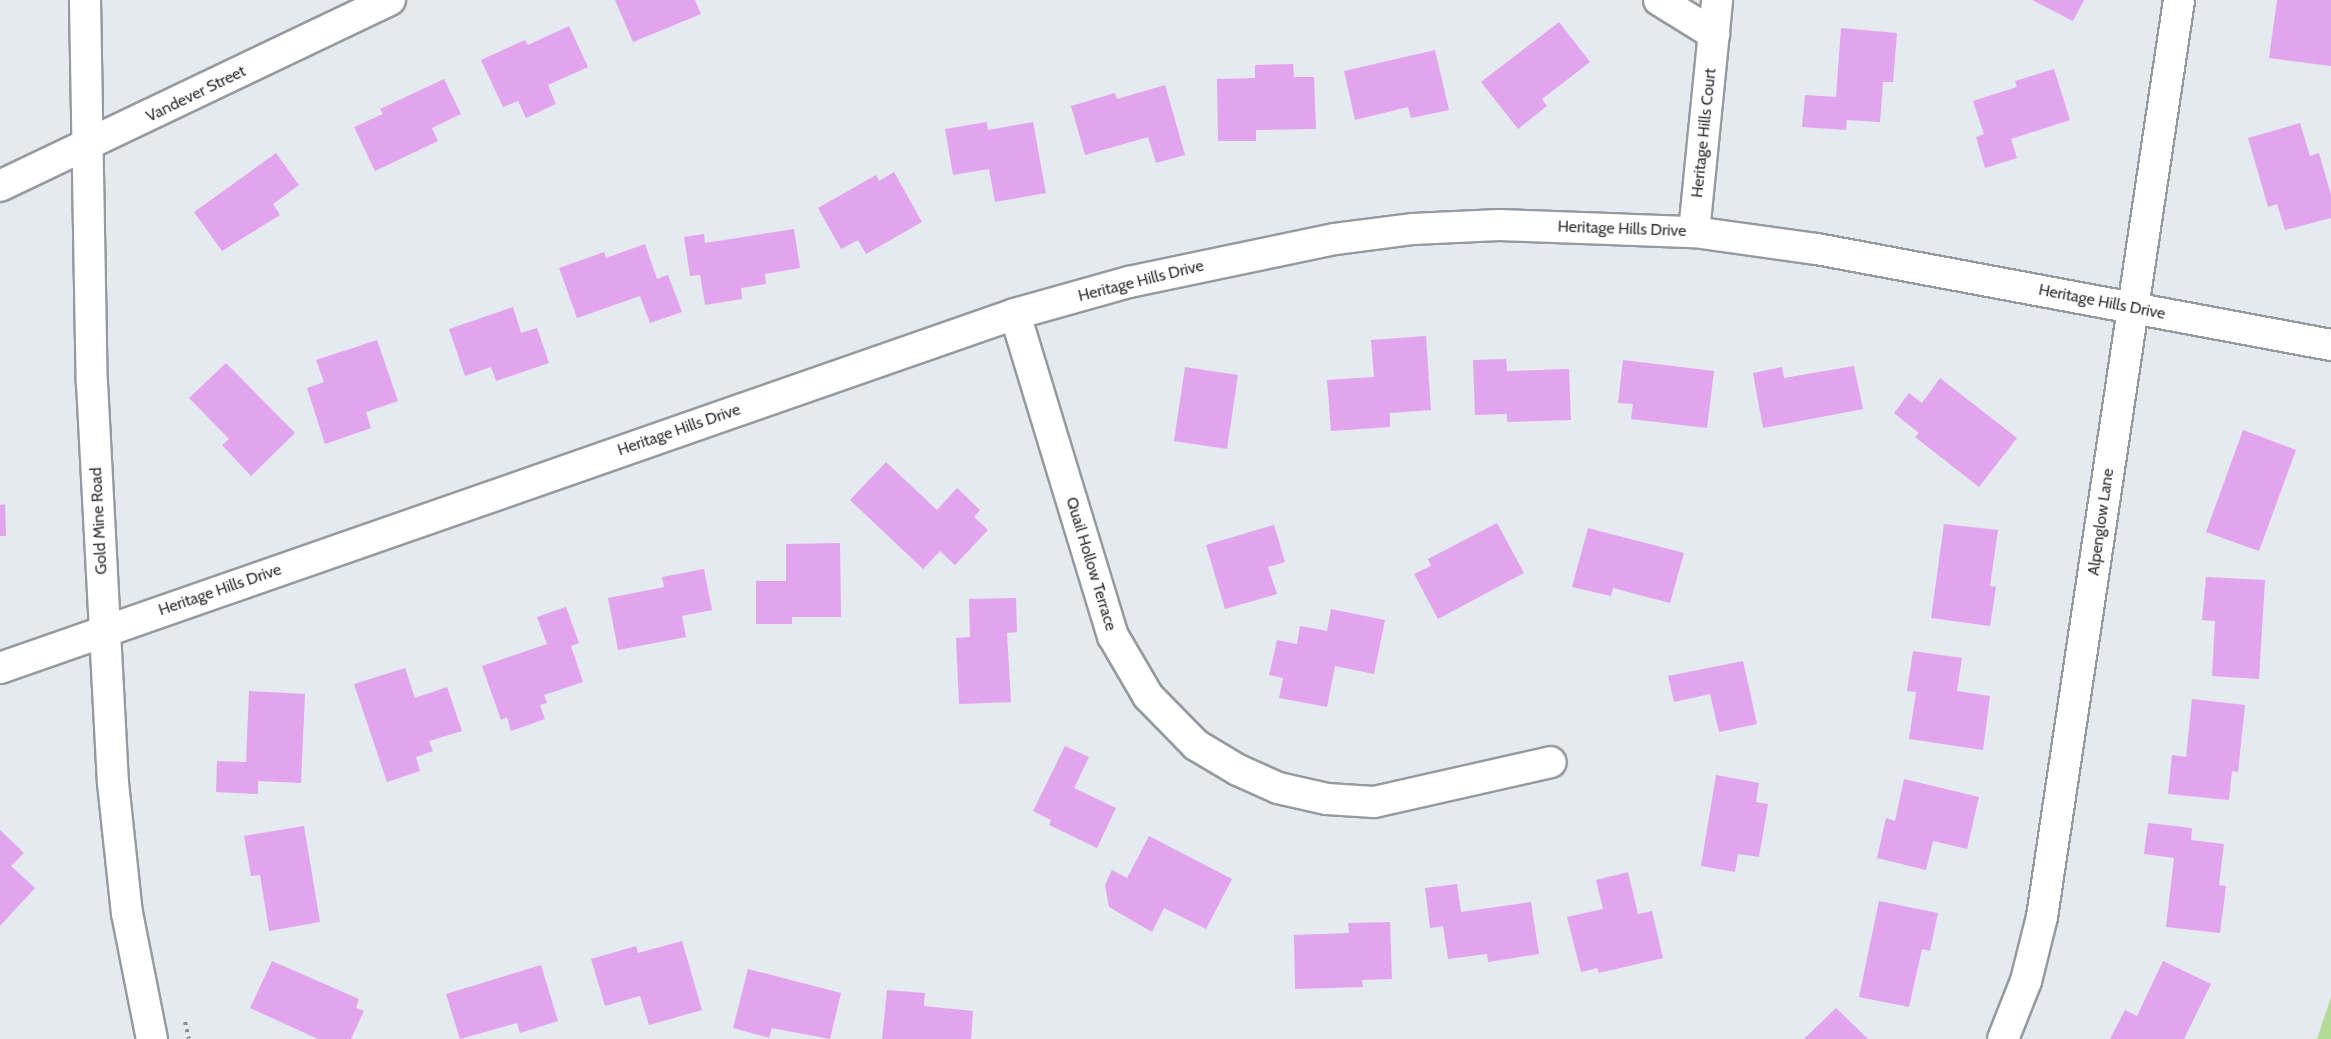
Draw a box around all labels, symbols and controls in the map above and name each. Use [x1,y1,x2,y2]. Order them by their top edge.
street label: Vandever Street [143,62,249,126]
street label: Heritage Hills Court [1688,67,1720,199]
street label: Heritage Hills Drive [1557,217,1687,241]
street label: Heritage Hills Drive [1076,256,1206,306]
street label: Heritage Hills Drive [2037,280,2167,324]
street label: Heritage Hills Drive [615,400,743,460]
street label: Gold Mine Road [87,467,111,575]
street label: Alpenglow Lane [2084,467,2118,577]
street label: Quail Hollow Terrace [1062,495,1120,633]
street label: Heritage Hills Drive [156,560,284,620]

